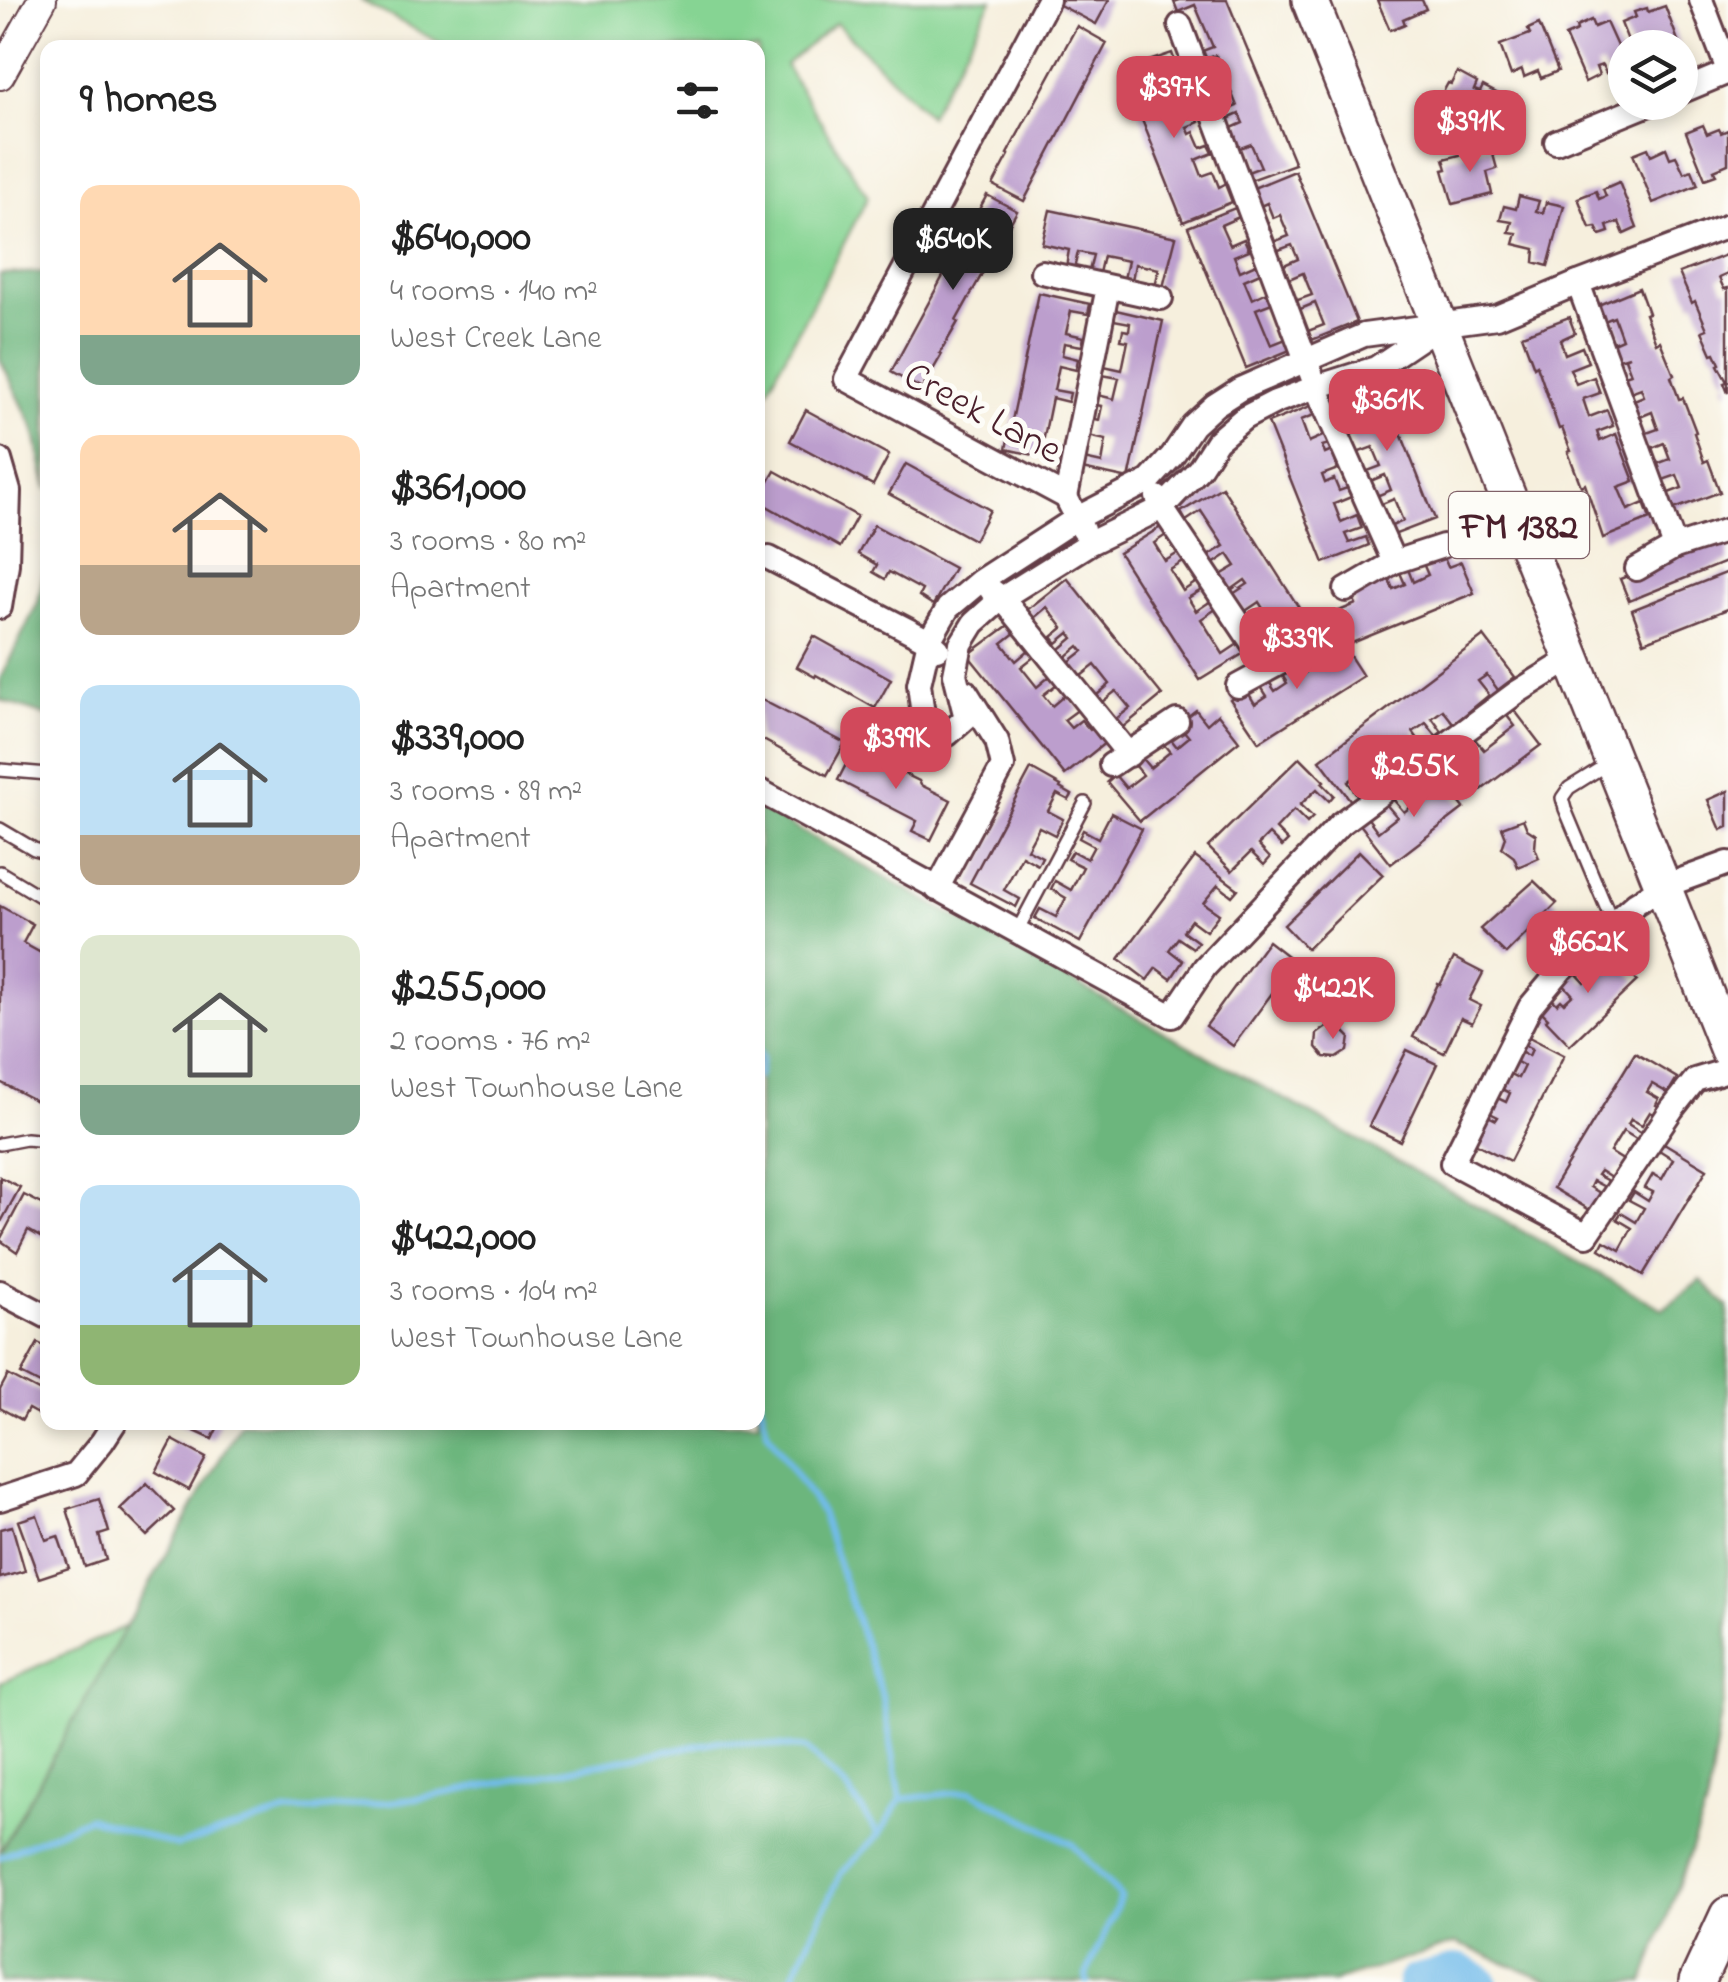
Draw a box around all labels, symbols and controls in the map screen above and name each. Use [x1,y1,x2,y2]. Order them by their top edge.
map controls [1608,30,1698,120]
button: layers [1608,30,1698,120]
pin: $397K [1104,56,1244,141]
text: $397K [1139,65,1209,112]
text: 9 homes [80,70,218,131]
icon: filters [670,73,725,128]
pin: $391K [1400,90,1540,175]
text: $391K [1436,99,1504,146]
text: $640,000 [390,208,531,269]
pin: $640K [883,208,1023,293]
text: $640K [915,217,991,264]
icon: home [160,225,280,345]
text: 4 rooms · 140 m² [390,269,598,316]
text: West Creek Lane [390,316,602,363]
street label: Creek Lane [892,349,1072,481]
pin: $361K [1317,369,1457,454]
text: $361K [1351,378,1423,425]
text: $361,000 [390,458,526,519]
icon: home [160,475,280,595]
road number: FM 1382 [1449,492,1589,558]
text: 3 rooms · 80 m² [390,519,587,566]
text: Apartment [390,566,531,613]
pin: $339K [1227,607,1367,692]
text: $339K [1262,616,1332,663]
pin: $399K [826,707,966,792]
text: $339,000 [390,708,524,769]
text: $399K [862,716,930,763]
icon: home [160,725,280,845]
pin: $255K [1344,735,1484,820]
text: $255K [1370,744,1458,791]
text: 3 rooms · 89 m² [390,769,582,816]
text: Apartment [390,816,531,863]
pin: $662K [1518,911,1658,996]
text: $662K [1549,920,1627,967]
pin: $422K [1263,957,1403,1042]
text: $255,000 [390,958,546,1019]
text: $422K [1293,966,1373,1013]
icon: home [160,975,280,1095]
text: 2 rooms · 76 m² [390,1019,591,1066]
text: West Townhouse Lane [390,1066,683,1113]
text: $422,000 [390,1208,536,1269]
icon: home [160,1225,280,1345]
text: 3 rooms · 104 m² [390,1269,598,1316]
text: West Townhouse Lane [390,1316,683,1363]

